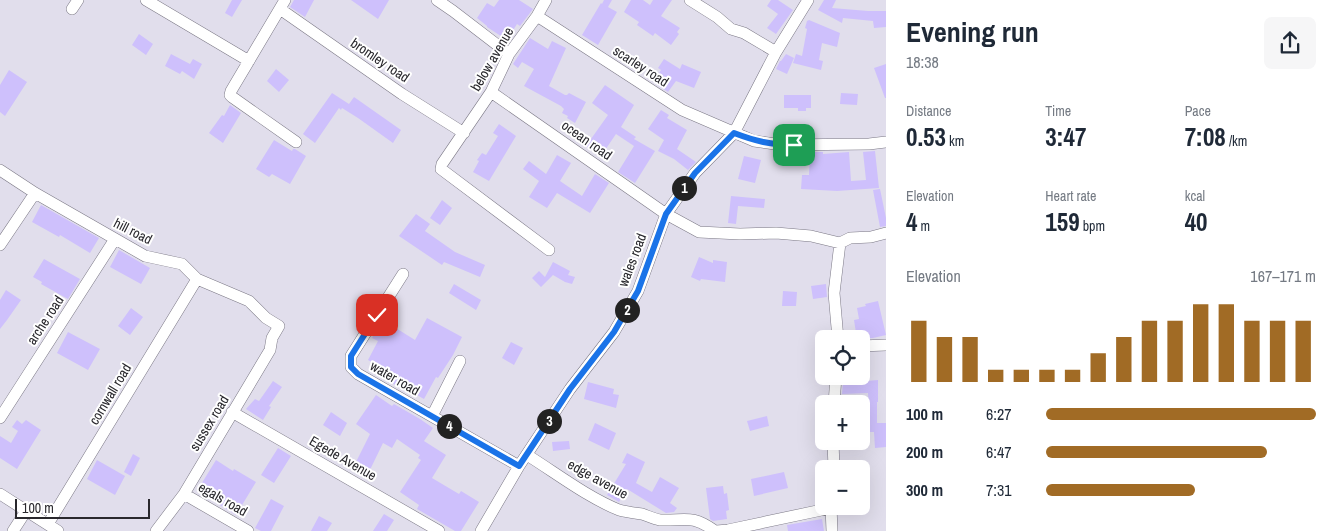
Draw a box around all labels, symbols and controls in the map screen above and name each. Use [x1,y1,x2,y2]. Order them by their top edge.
text: Evening run [906,13,1039,51]
button: share [1264,17,1316,69]
street label: below avenue [466,24,518,94]
street label: bromley road [347,34,413,86]
street label: scarley road [610,41,672,91]
text: 18:38 [906,51,939,73]
text: Distance [906,102,951,120]
text: Time [1045,102,1071,120]
text: Pace [1185,102,1211,120]
street label: ocean road [558,116,616,164]
text: 0.53 [906,120,946,154]
text: 3:47 [1045,120,1086,154]
text: 7:08 [1185,120,1226,154]
pin [773,124,815,166]
icon: arrive [780,131,808,159]
text: km [946,132,964,150]
text: /km [1226,132,1247,150]
pin: 1 [672,176,696,200]
text: 1 [681,179,688,197]
text: Elevation [906,187,954,205]
text: Heart rate [1045,187,1096,205]
text: kcal [1185,187,1205,205]
text: 4 [906,205,917,239]
text: 159 [1045,205,1080,239]
text: 40 [1185,205,1207,239]
street label: hill road [111,214,155,248]
text: m [917,217,930,235]
text: bpm [1080,217,1105,235]
street label: wales road [614,231,650,289]
text: Elevation [906,265,961,287]
text: 167–171 m [1250,265,1316,287]
street label: arche road [23,292,67,348]
pin [356,294,398,336]
pin: 2 [614,298,640,322]
icon: check [363,301,391,329]
text: 2 [624,301,631,319]
map controls [815,330,870,515]
button: locate [815,330,870,385]
street label: water road [367,357,423,399]
street label: cornwall road [85,360,135,428]
street label: sussex road [185,392,233,454]
button: + [815,395,870,450]
text: 100 m [906,403,943,425]
text: 6:27 [986,403,1012,425]
pin: 3 [536,408,562,434]
text: 3 [546,412,553,430]
pin: 4 [436,414,462,438]
text: 4 [446,417,453,435]
street label: Egede Avenue [306,432,380,484]
text: 200 m [906,441,943,463]
text: 6:47 [986,441,1012,463]
street label: edge avenue [565,455,631,503]
button: − [815,460,870,515]
street label: egals road [195,478,251,520]
text: 300 m [906,479,943,501]
text: 7:31 [986,479,1012,501]
scale bar [15,496,150,519]
text: 100 m [22,499,54,517]

